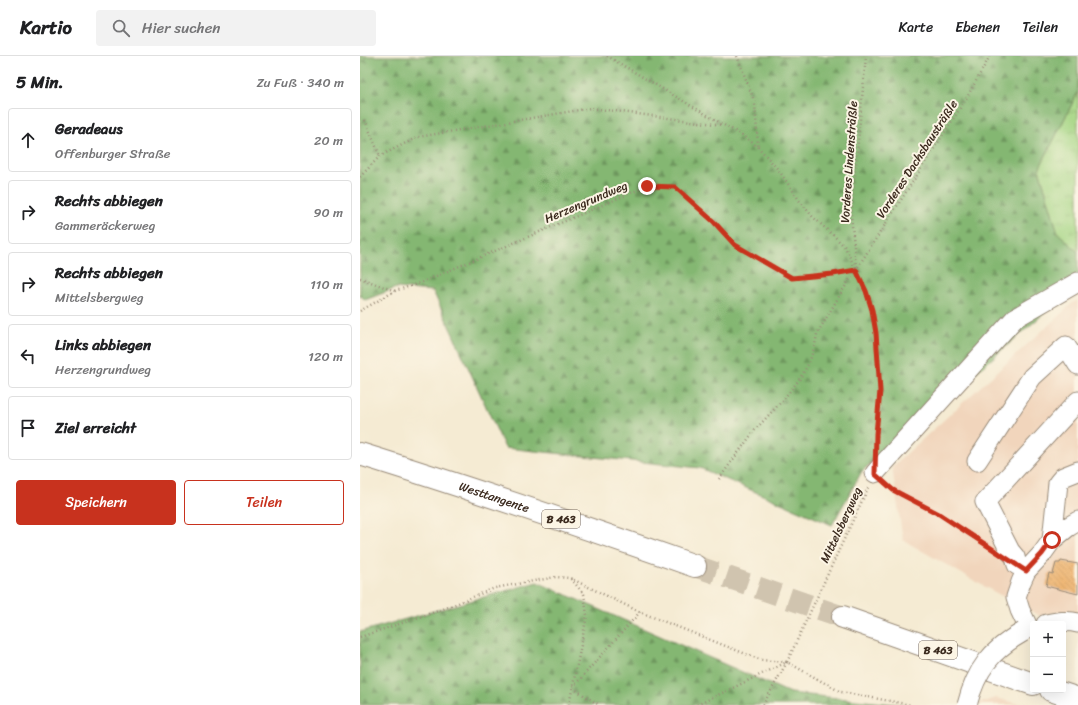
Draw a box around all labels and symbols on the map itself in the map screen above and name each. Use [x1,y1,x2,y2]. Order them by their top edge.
street label: Vorderes Dachsbausträßle [870,95,964,223]
street label: Vorderes Lindensträßle [834,100,864,224]
street label: Herzengrundweg [541,175,631,229]
route end [638,177,656,195]
street label: Westtangente [456,475,532,519]
street label: Mittelsbergweg [814,483,868,567]
road number: B 463 [542,510,580,528]
route start [1043,531,1061,549]
road number: B 463 [919,641,957,659]

